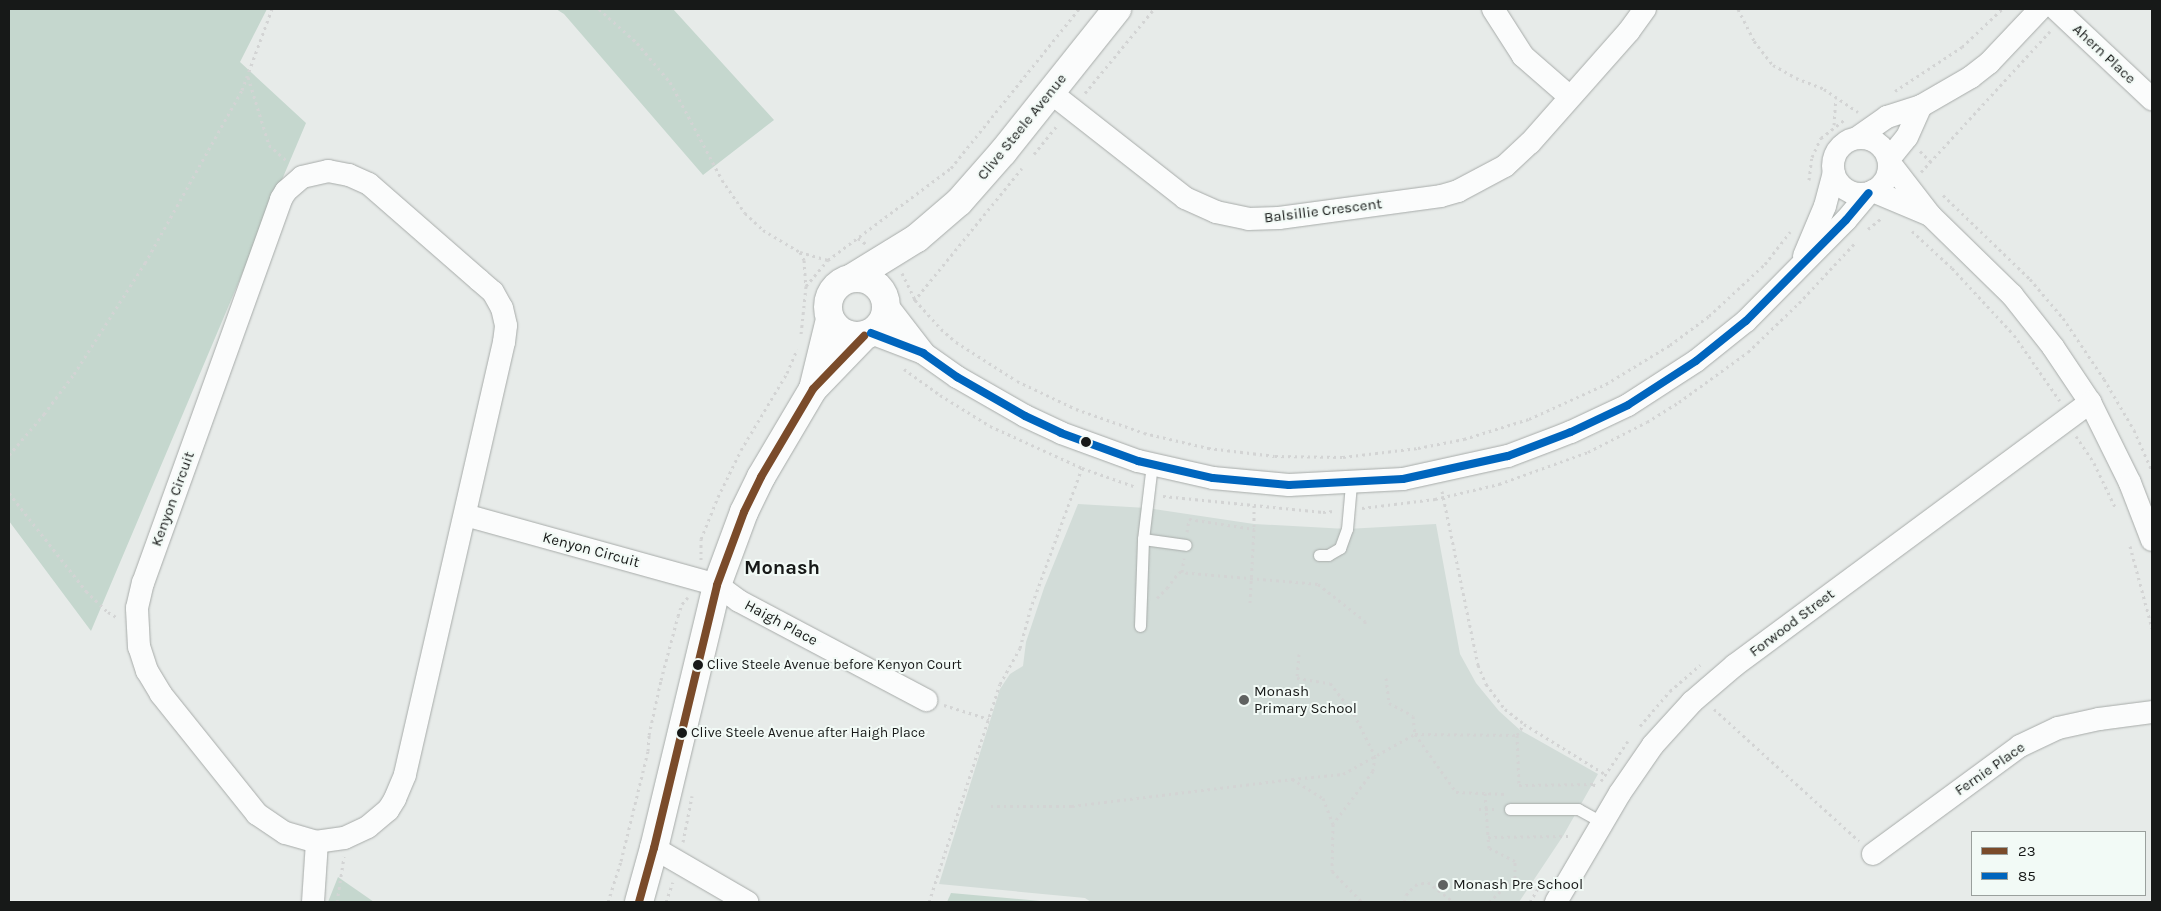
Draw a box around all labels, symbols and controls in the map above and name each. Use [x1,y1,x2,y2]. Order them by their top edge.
street label: Ahern Place [2069,20,2139,88]
street label: Clive Steele Avenue [974,70,1070,184]
street label: Balsillie Crescent [1263,195,1383,227]
unlabelled marker [1081,437,1091,447]
street label: Kenyon Circuit [147,449,199,549]
street label: Kenyon Circuit [541,528,641,572]
district label: Monash [744,555,820,579]
street label: Forwood Street [1746,585,1838,661]
street label: Haigh Place [741,596,821,650]
place label: Clive Steele Avenue before Kenyon Court [707,657,962,673]
marker: Clive Steele Avenue before Kenyon Court [693,660,703,670]
place label: Monash Primary School [1254,682,1357,717]
marker: Monash Primary School [1238,694,1250,706]
place label: Clive Steele Avenue after Haigh Place [691,725,925,741]
marker: Clive Steele Avenue after Haigh Place [677,728,687,738]
street label: Fernie Place [1951,738,2029,800]
legend [1971,831,2146,896]
text: 23 [2018,842,2036,860]
text: 85 [2018,867,2036,885]
place label: Monash Pre School [1453,876,1583,894]
marker: Monash Pre School [1437,879,1449,891]

